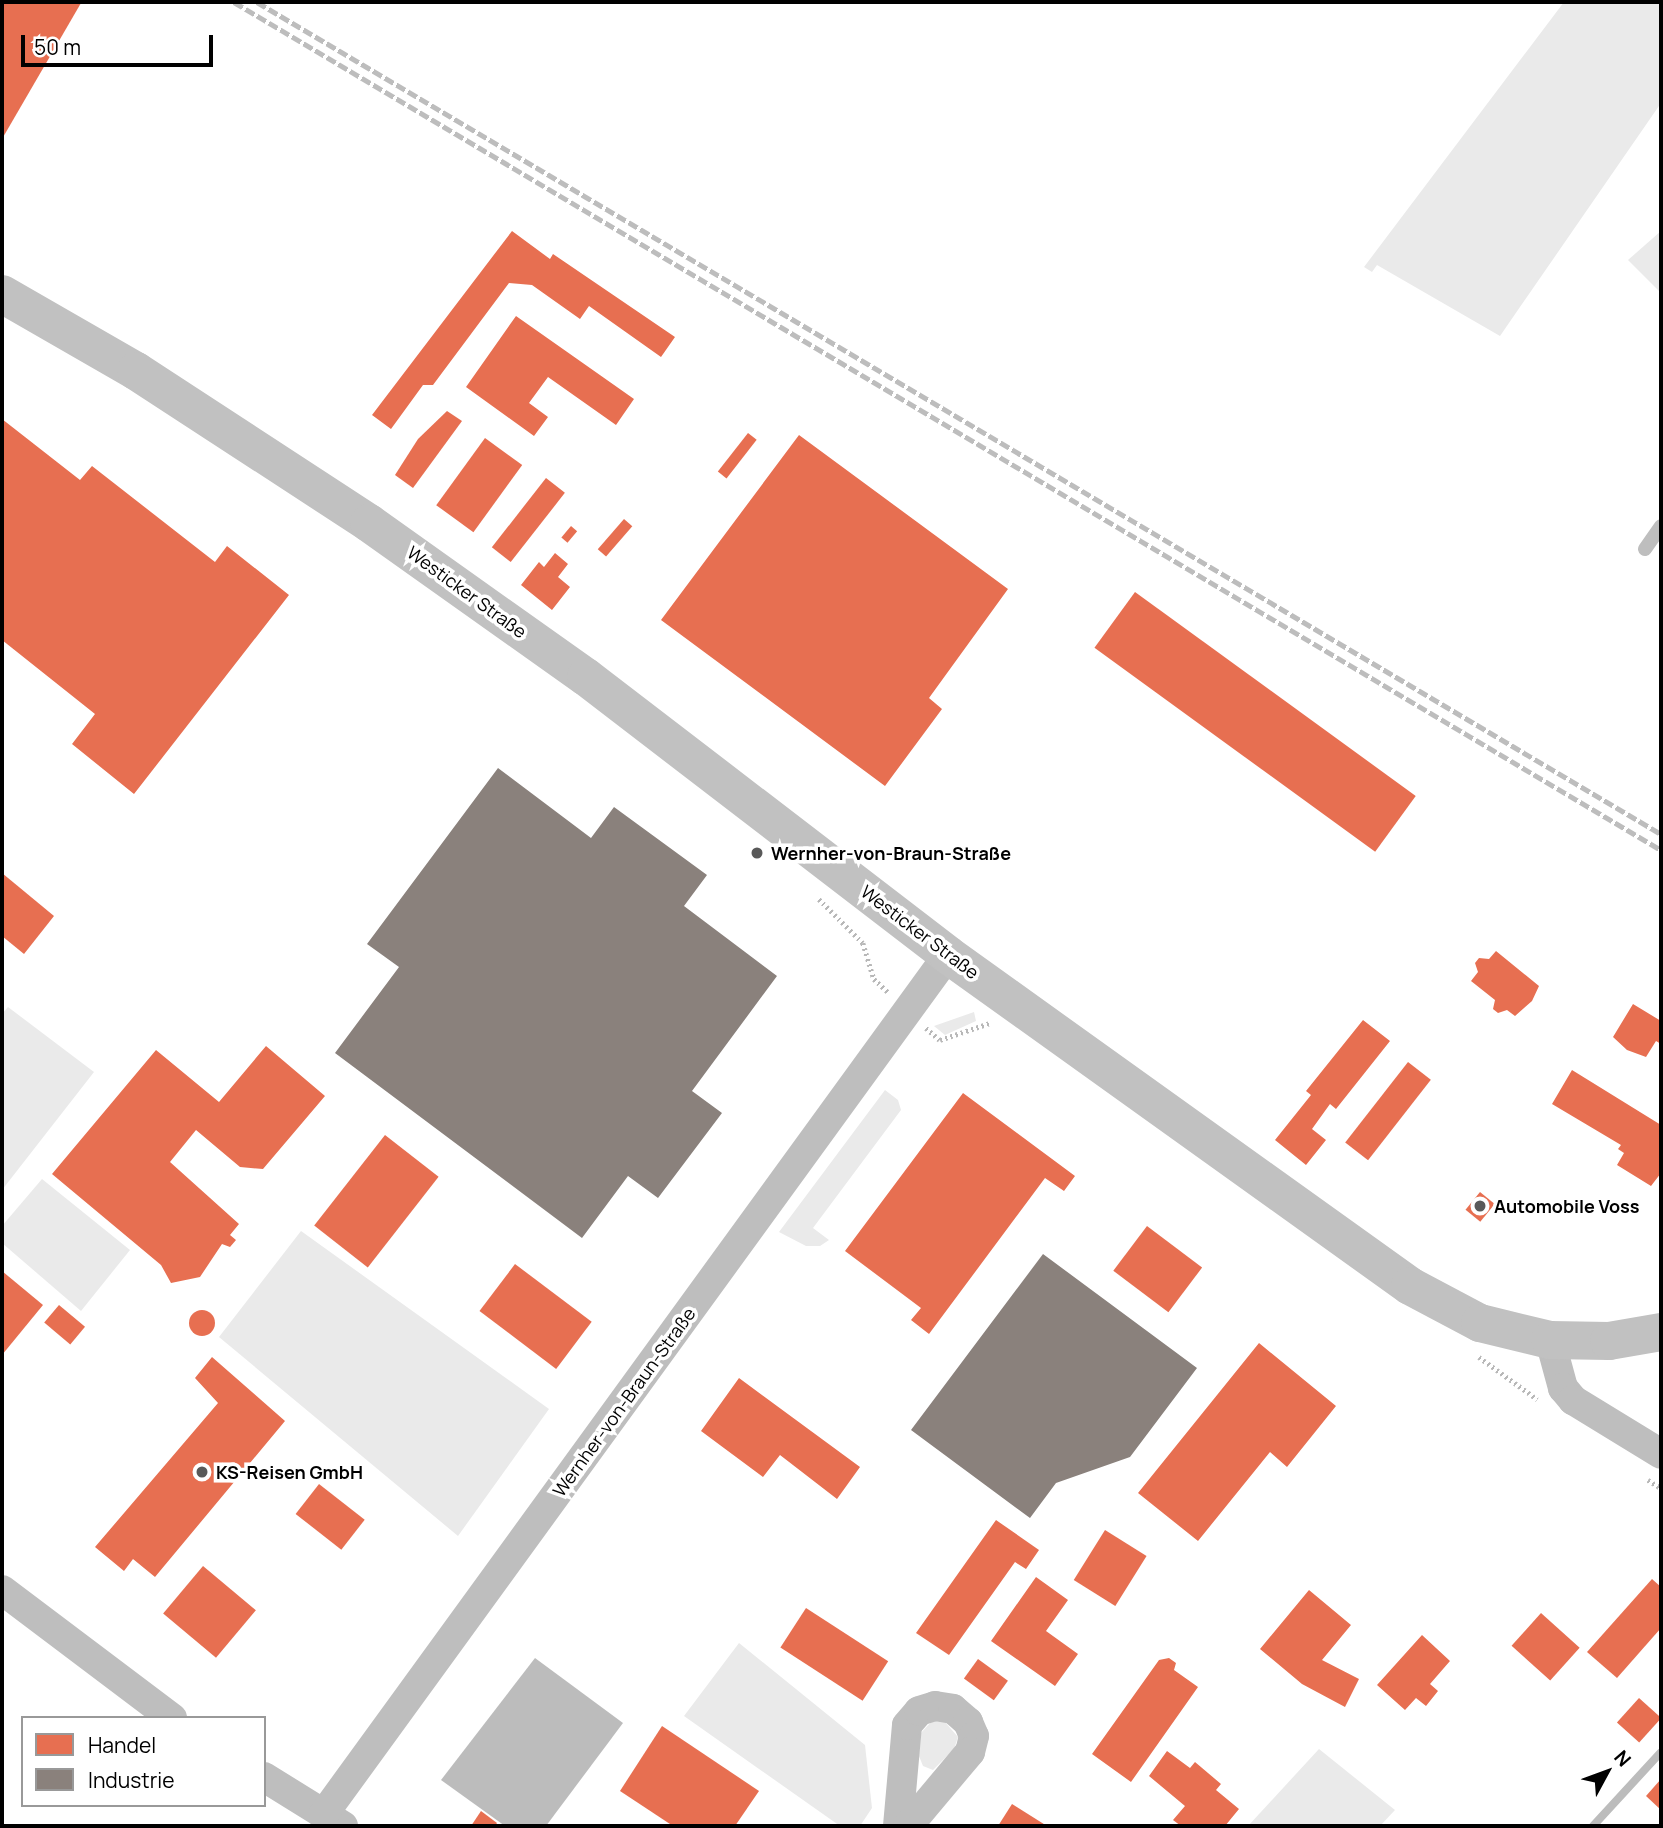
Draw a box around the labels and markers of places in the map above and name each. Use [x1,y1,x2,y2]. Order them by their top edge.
place label: Wernher-von-Braun-Straße [771,842,1011,864]
marker: Wernher-von-Braun-Straße [749,845,765,861]
place label: Automobile Voss [1494,1195,1639,1217]
marker: Automobile Voss [1472,1198,1488,1214]
place label: KS-Reisen GmbH [216,1461,363,1483]
marker: KS-Reisen GmbH [194,1464,210,1480]

